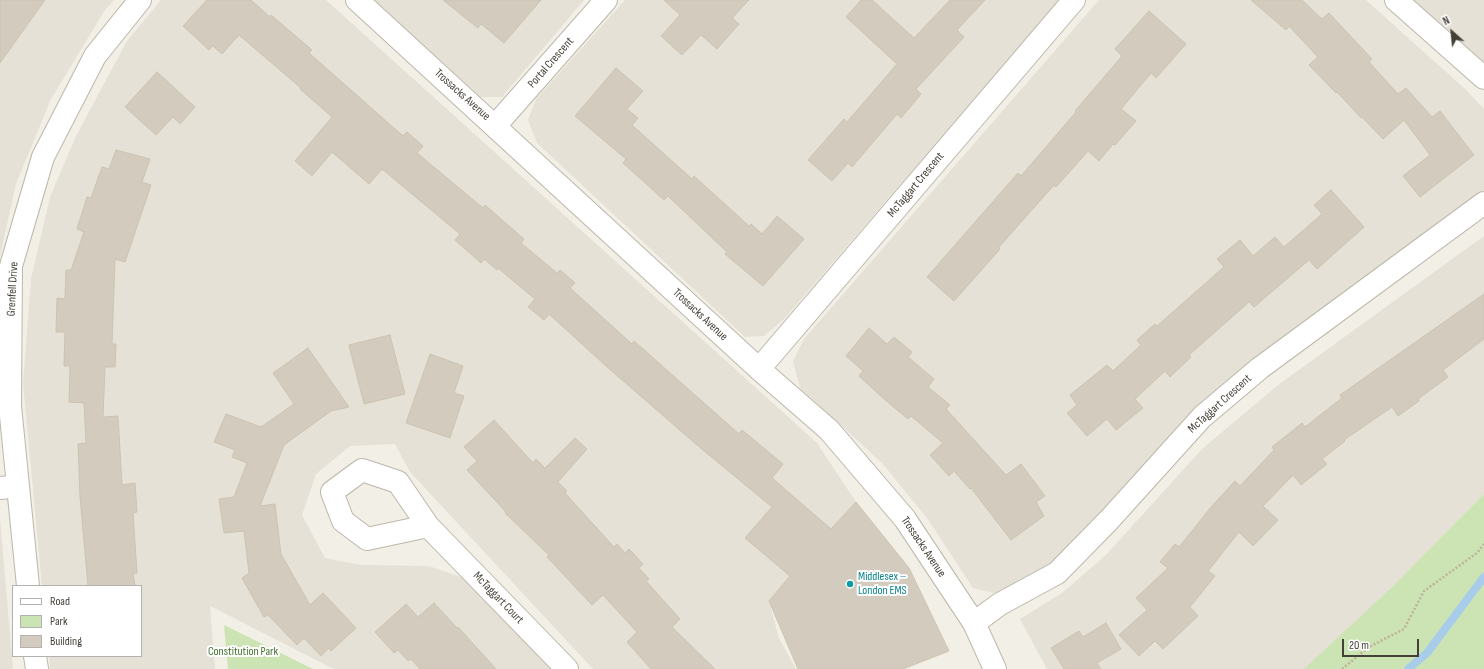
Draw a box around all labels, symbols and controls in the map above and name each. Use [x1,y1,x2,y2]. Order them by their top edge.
north arrow [1432,12,1472,52]
text: N [1441,14,1452,28]
street label: Portal Crescent [525,35,577,91]
street label: Trossacks Avenue [431,66,493,124]
street label: McTaggart Crescent [885,150,947,220]
street label: Grenfell Drive [4,261,22,317]
street label: Trossacks Avenue [669,286,731,344]
street label: McTaggart Crescent [1185,372,1255,436]
street label: Trossacks Avenue [897,514,949,580]
street label: McTaggart Court [470,569,526,627]
place label: Middlesex – London EMS [858,570,907,598]
marker: Middlesex – London EMS [845,579,855,589]
legend [12,585,142,657]
text: Road [50,594,70,609]
text: Park [50,614,68,629]
scale bar [1344,631,1421,657]
text: Building [50,634,82,649]
text: 20 m [1349,638,1369,653]
park label: Constitution Park [208,645,278,659]

